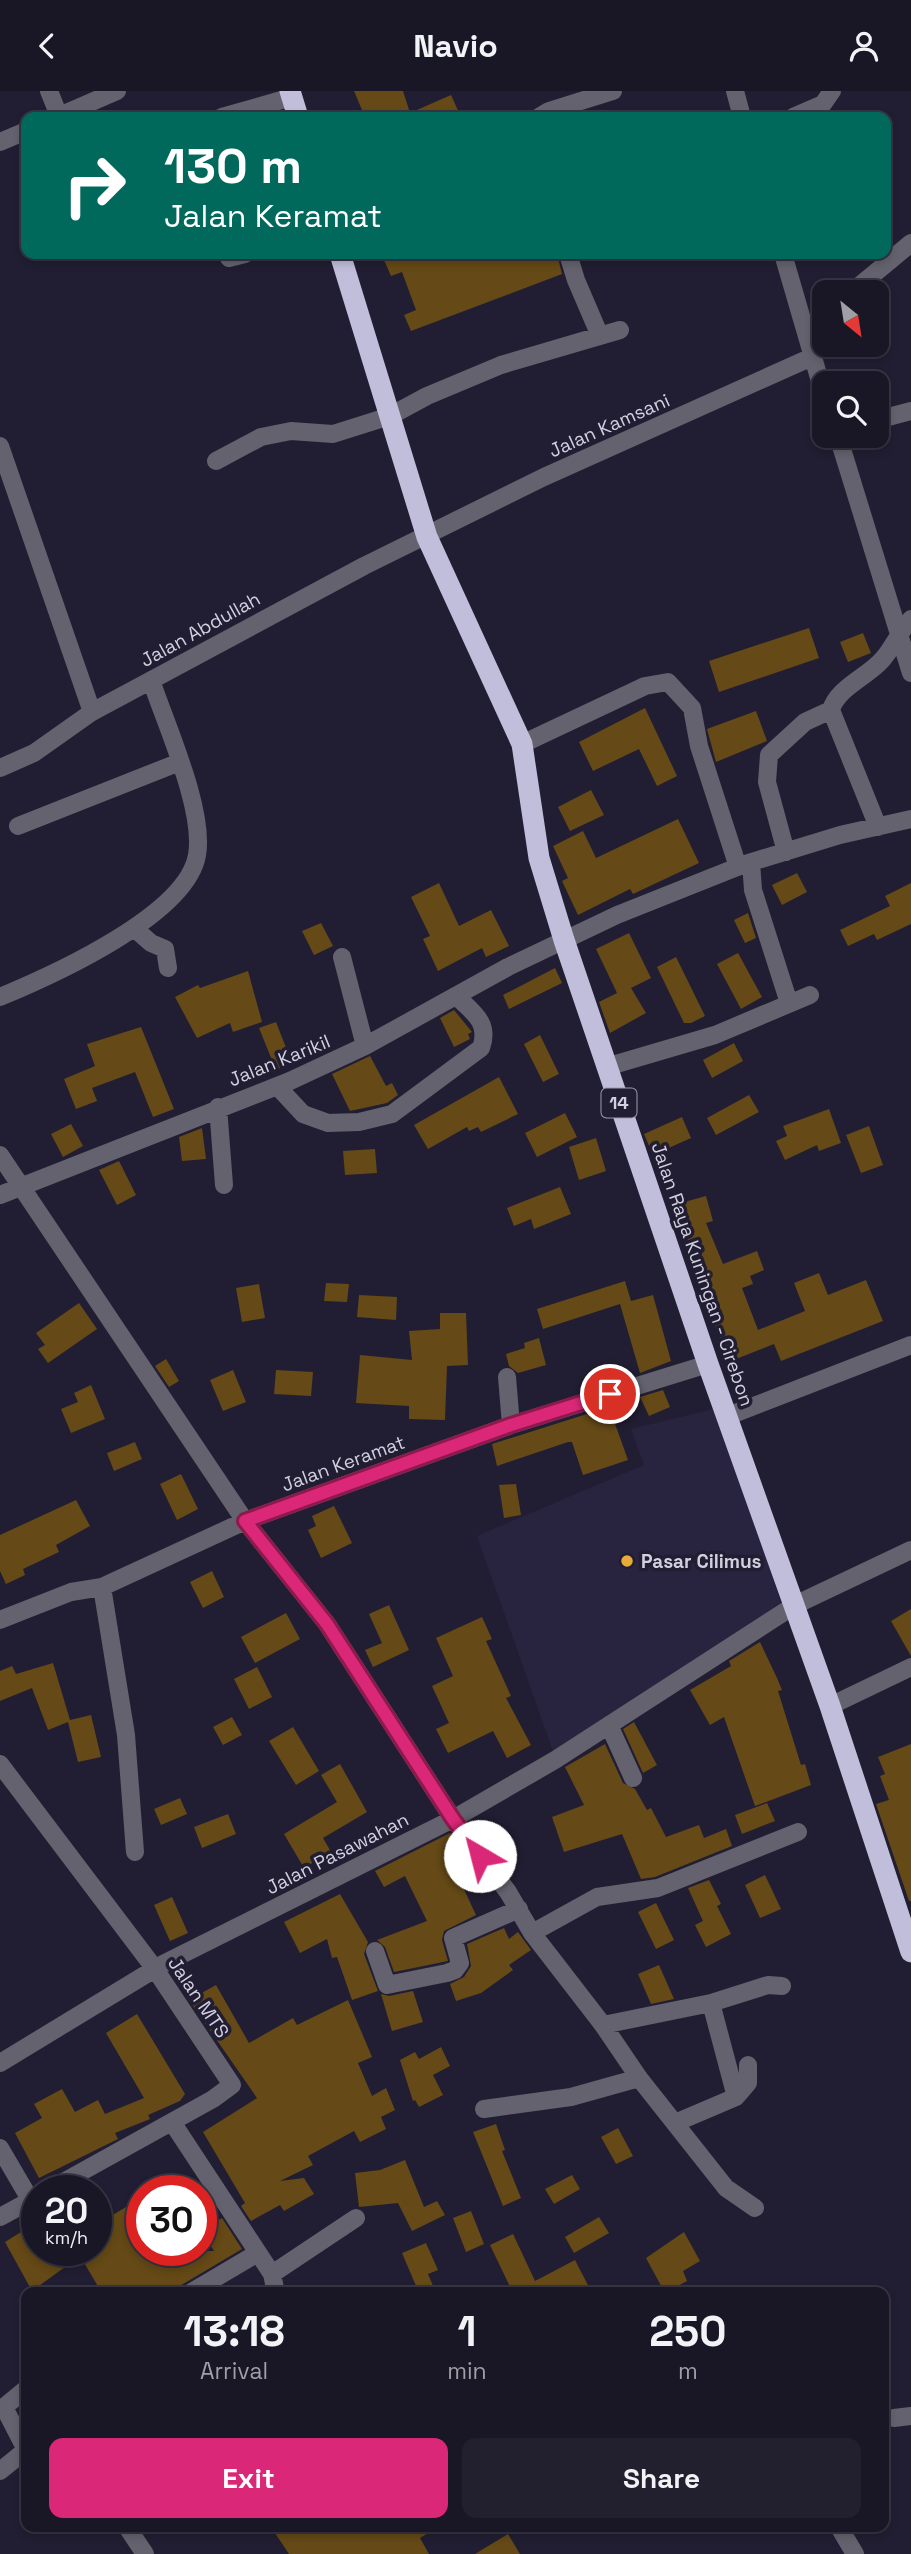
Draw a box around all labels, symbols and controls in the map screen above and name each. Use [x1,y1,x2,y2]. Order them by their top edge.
text: Navio [413,26,498,66]
icon: back [28,27,66,65]
icon: person [845,27,883,65]
text: 130 m [164,135,302,197]
icon: right [49,140,140,231]
text: Jalan Keramat [164,196,382,236]
north arrow [812,280,889,357]
map controls [812,280,889,448]
button: search [812,371,889,448]
street label: Jalan Kamsani [545,388,674,463]
street label: Jalan Abdullah [136,586,265,673]
street label: Jalan Karikil [225,1029,334,1092]
road number: 14 [602,1089,636,1118]
street label: Jalan Raya Kuningan - Cirebon [646,1139,760,1409]
pin [580,1364,640,1424]
icon: arrive [591,1375,629,1413]
street label: Jalan Keramat [278,1430,408,1497]
place label: Pasar Cilimus [641,1549,762,1574]
marker: Pasar Cilimus [619,1553,635,1569]
street label: Jalan Pasawahan [262,1807,413,1900]
position arrow [443,1819,517,1893]
street label: Jalan MTS [162,1952,235,2043]
speed limit sign: 30 [126,2175,217,2266]
text: 20 [45,2189,88,2233]
text: km/h [45,2226,88,2249]
text: 13:18 [183,2305,285,2358]
text: 1 [457,2305,476,2358]
text: 250 [649,2305,727,2358]
text: Arrival [200,2356,268,2386]
text: min [447,2356,487,2386]
text: m [678,2356,698,2386]
button: Exit [49,2438,448,2518]
button: Share [462,2438,861,2518]

